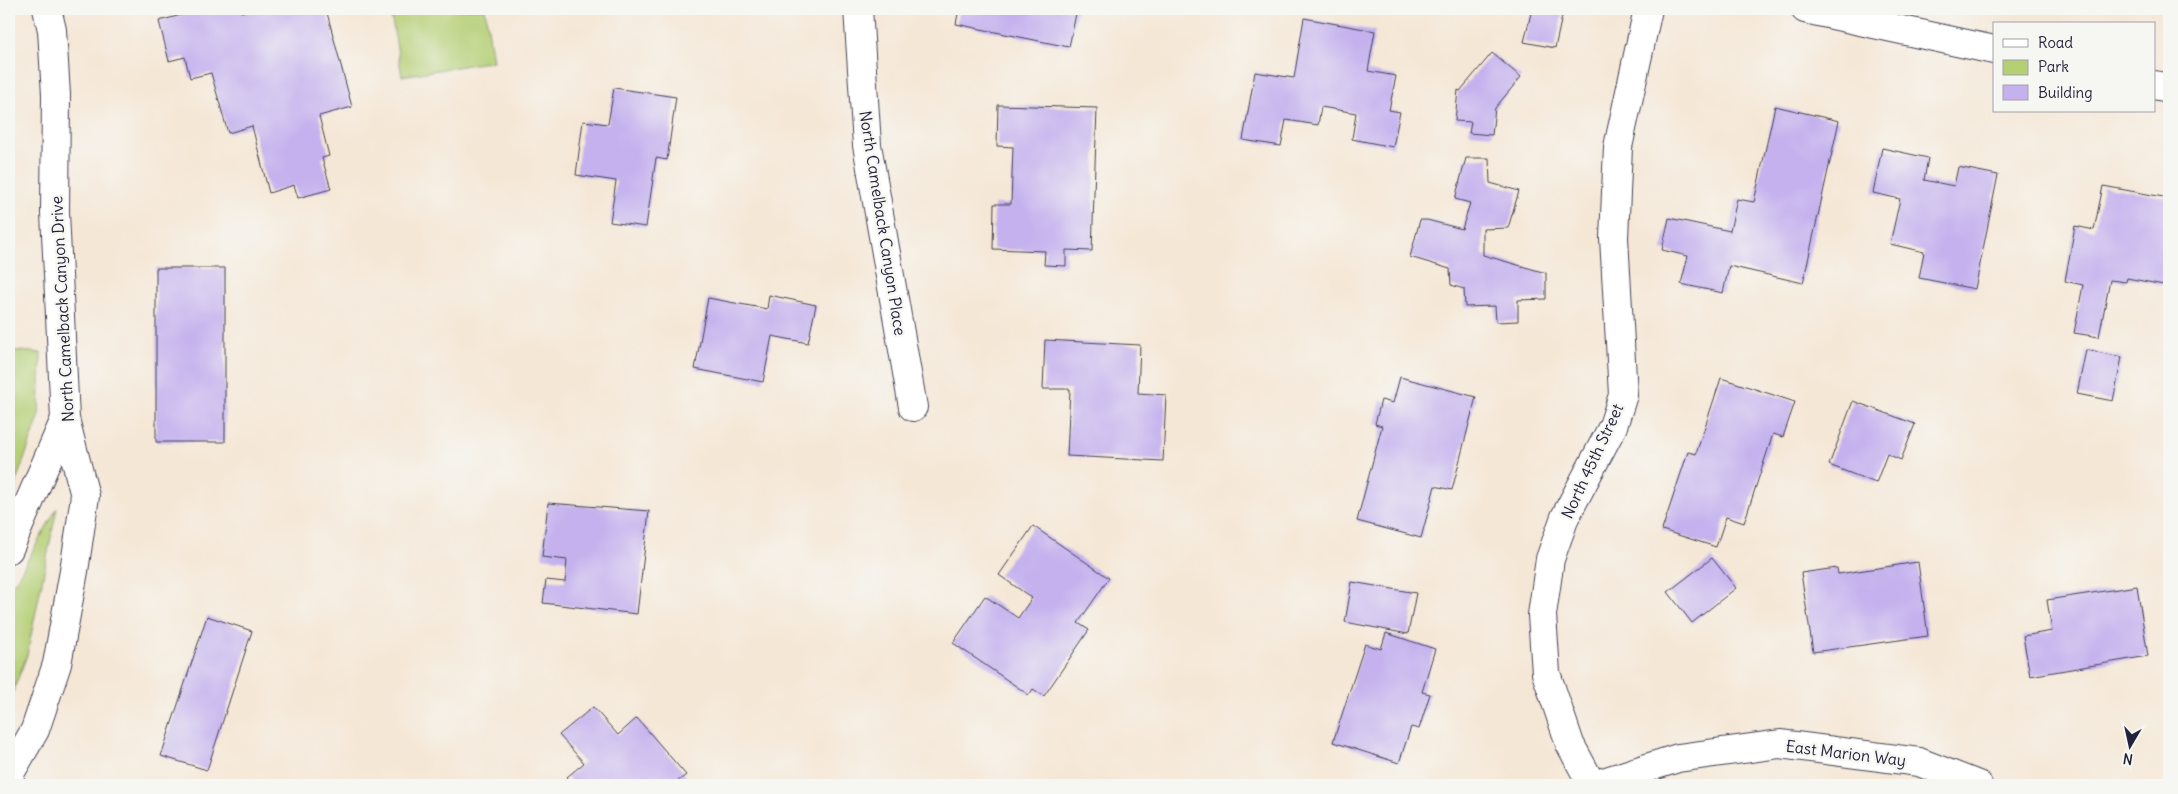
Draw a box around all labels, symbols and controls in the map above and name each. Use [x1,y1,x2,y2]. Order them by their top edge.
legend [1993,22,2156,112]
text: Road [2038,33,2073,52]
text: Park [2038,57,2069,76]
text: Building [2038,83,2093,102]
street label: North Camelback Canyon Place [855,109,911,337]
street label: North Camelback Canyon Drive [46,195,78,423]
street label: North 45th Street [1557,400,1628,522]
north arrow [2106,722,2156,772]
street label: East Marion Way [1785,736,1907,770]
text: N [2122,749,2134,768]

